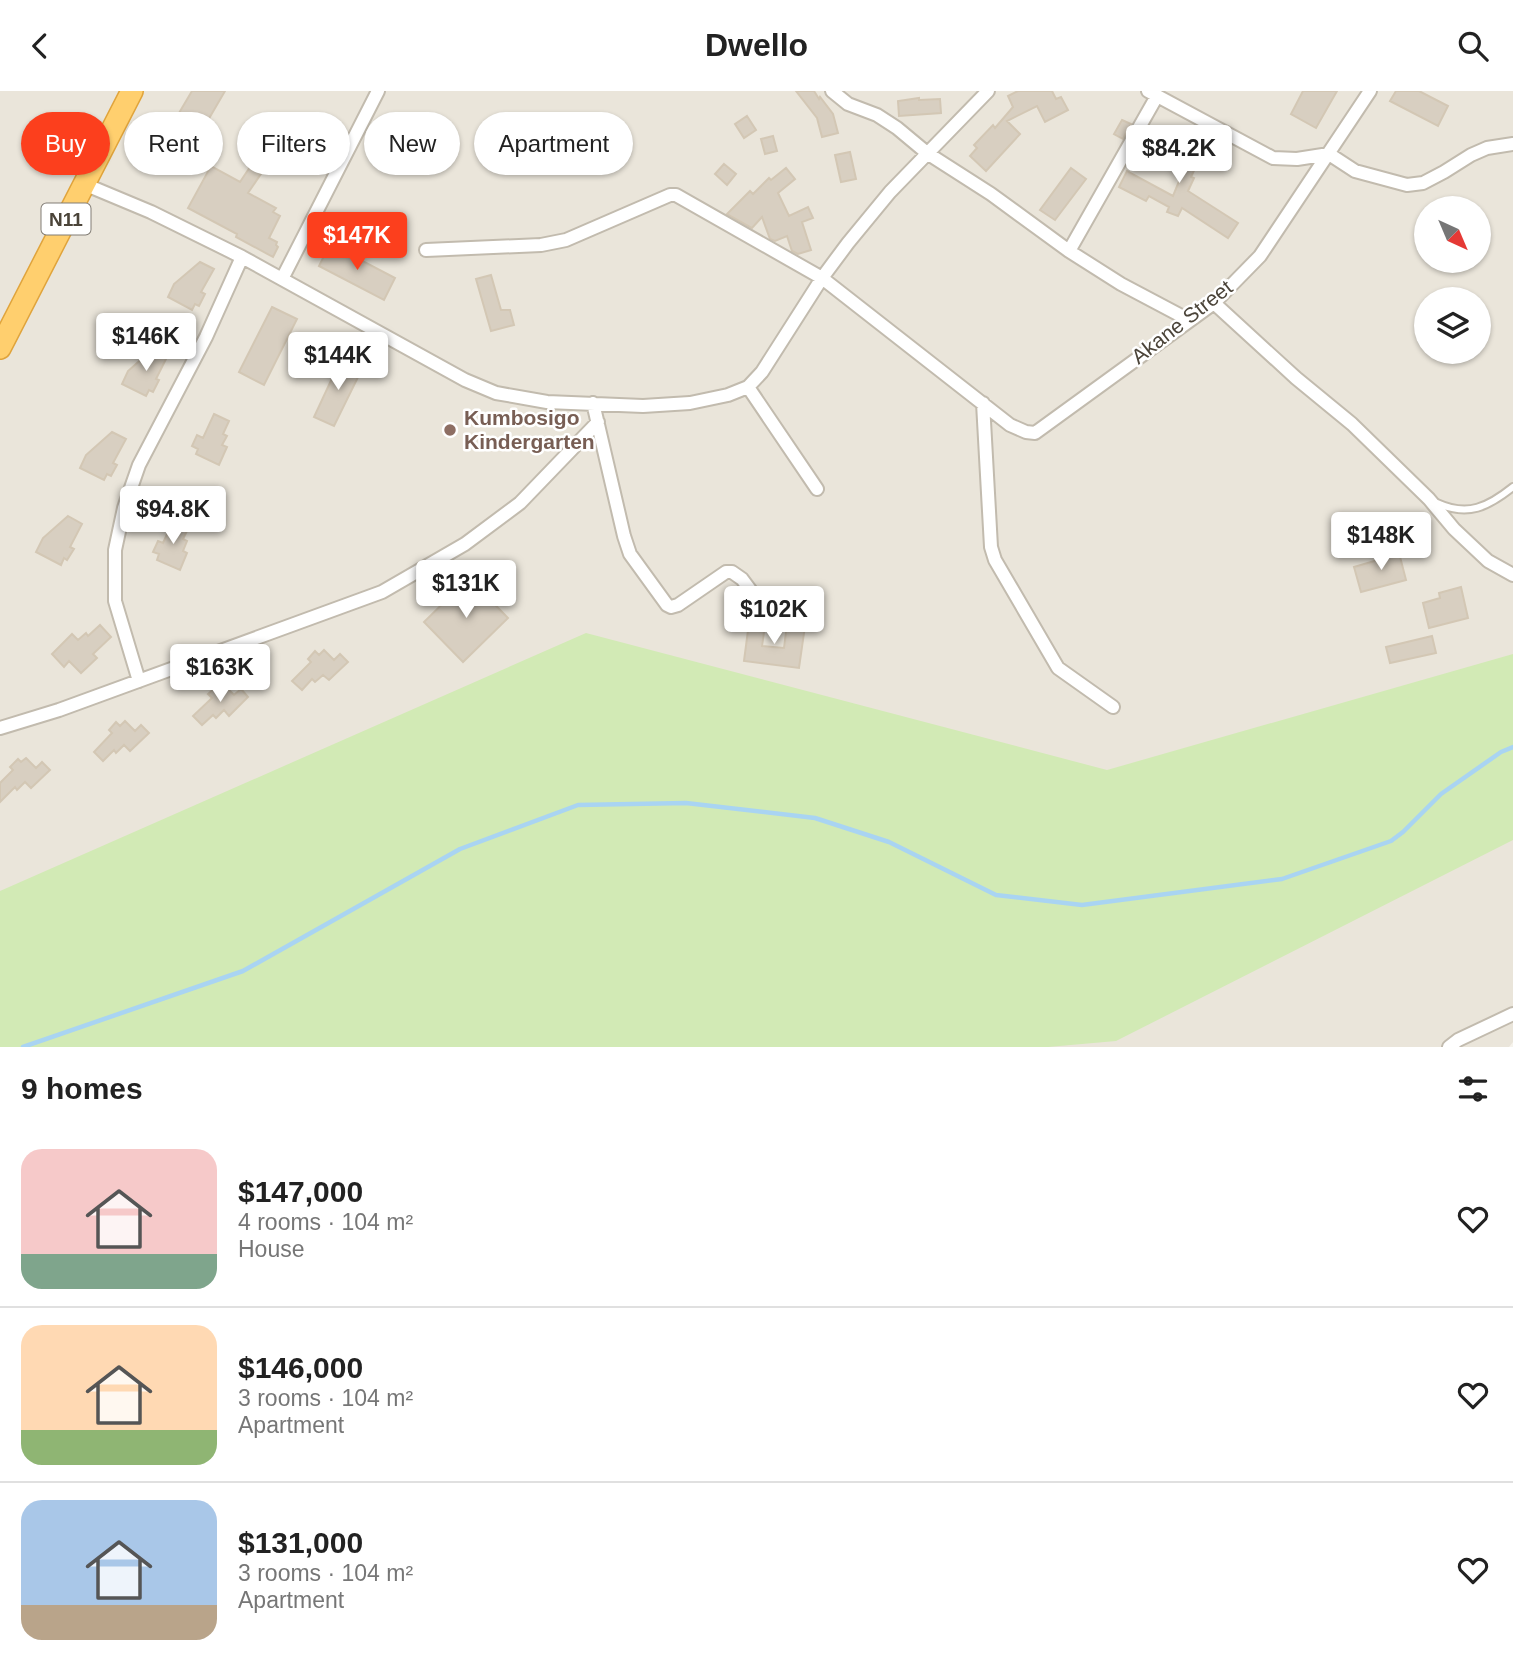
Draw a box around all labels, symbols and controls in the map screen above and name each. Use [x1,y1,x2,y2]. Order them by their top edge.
icon: back [21,27,59,65]
text: Dwello [705,27,808,63]
icon: search [1454,27,1492,65]
chip: Buy [21,112,110,175]
chip: Rent [124,112,223,175]
chip: Filters [237,112,350,175]
chip: New [364,112,460,175]
chip: Apartment [474,112,633,175]
pin: $84.2K [1122,125,1236,185]
text: $84.2K [1142,135,1216,161]
north arrow [1414,196,1491,273]
map controls [1414,196,1491,364]
road number: N11 [42,203,90,235]
pin: $147K [308,213,406,272]
text: $147K [323,222,391,248]
street label: Akane Street [1127,275,1237,368]
button: layers [1414,287,1491,364]
pin: $146K [97,313,195,373]
text: $146K [112,323,180,349]
pin: $144K [289,333,387,392]
text: $144K [304,342,372,368]
place label: Kumbosigo Kindergarten [464,406,595,453]
marker: Kumbosigo Kindergarten [442,422,458,438]
pin: $94.8K [116,487,230,546]
text: $94.8K [136,496,210,522]
pin: $148K [1332,512,1430,572]
text: $148K [1347,522,1415,548]
pin: $131K [417,561,515,620]
text: $131K [432,570,500,596]
pin: $102K [725,587,823,646]
text: $102K [740,596,808,622]
pin: $163K [171,645,269,704]
text: $163K [186,654,254,680]
icon: filters [1454,1070,1492,1108]
text: 9 homes [21,1072,143,1105]
text: $147,000 [238,1175,363,1208]
icon: home [77,1177,161,1261]
icon: heart [1454,1200,1492,1238]
text: 4 rooms · 104 m² [238,1209,413,1235]
text: House [238,1236,304,1262]
text: $146,000 [238,1351,363,1384]
icon: home [77,1353,161,1437]
icon: heart [1454,1376,1492,1414]
text: 3 rooms · 104 m² [238,1385,413,1411]
text: Apartment [238,1412,344,1438]
text: $131,000 [238,1526,363,1559]
icon: home [77,1528,161,1612]
icon: heart [1454,1551,1492,1589]
text: 3 rooms · 104 m² [238,1560,413,1586]
text: Apartment [238,1587,344,1613]

